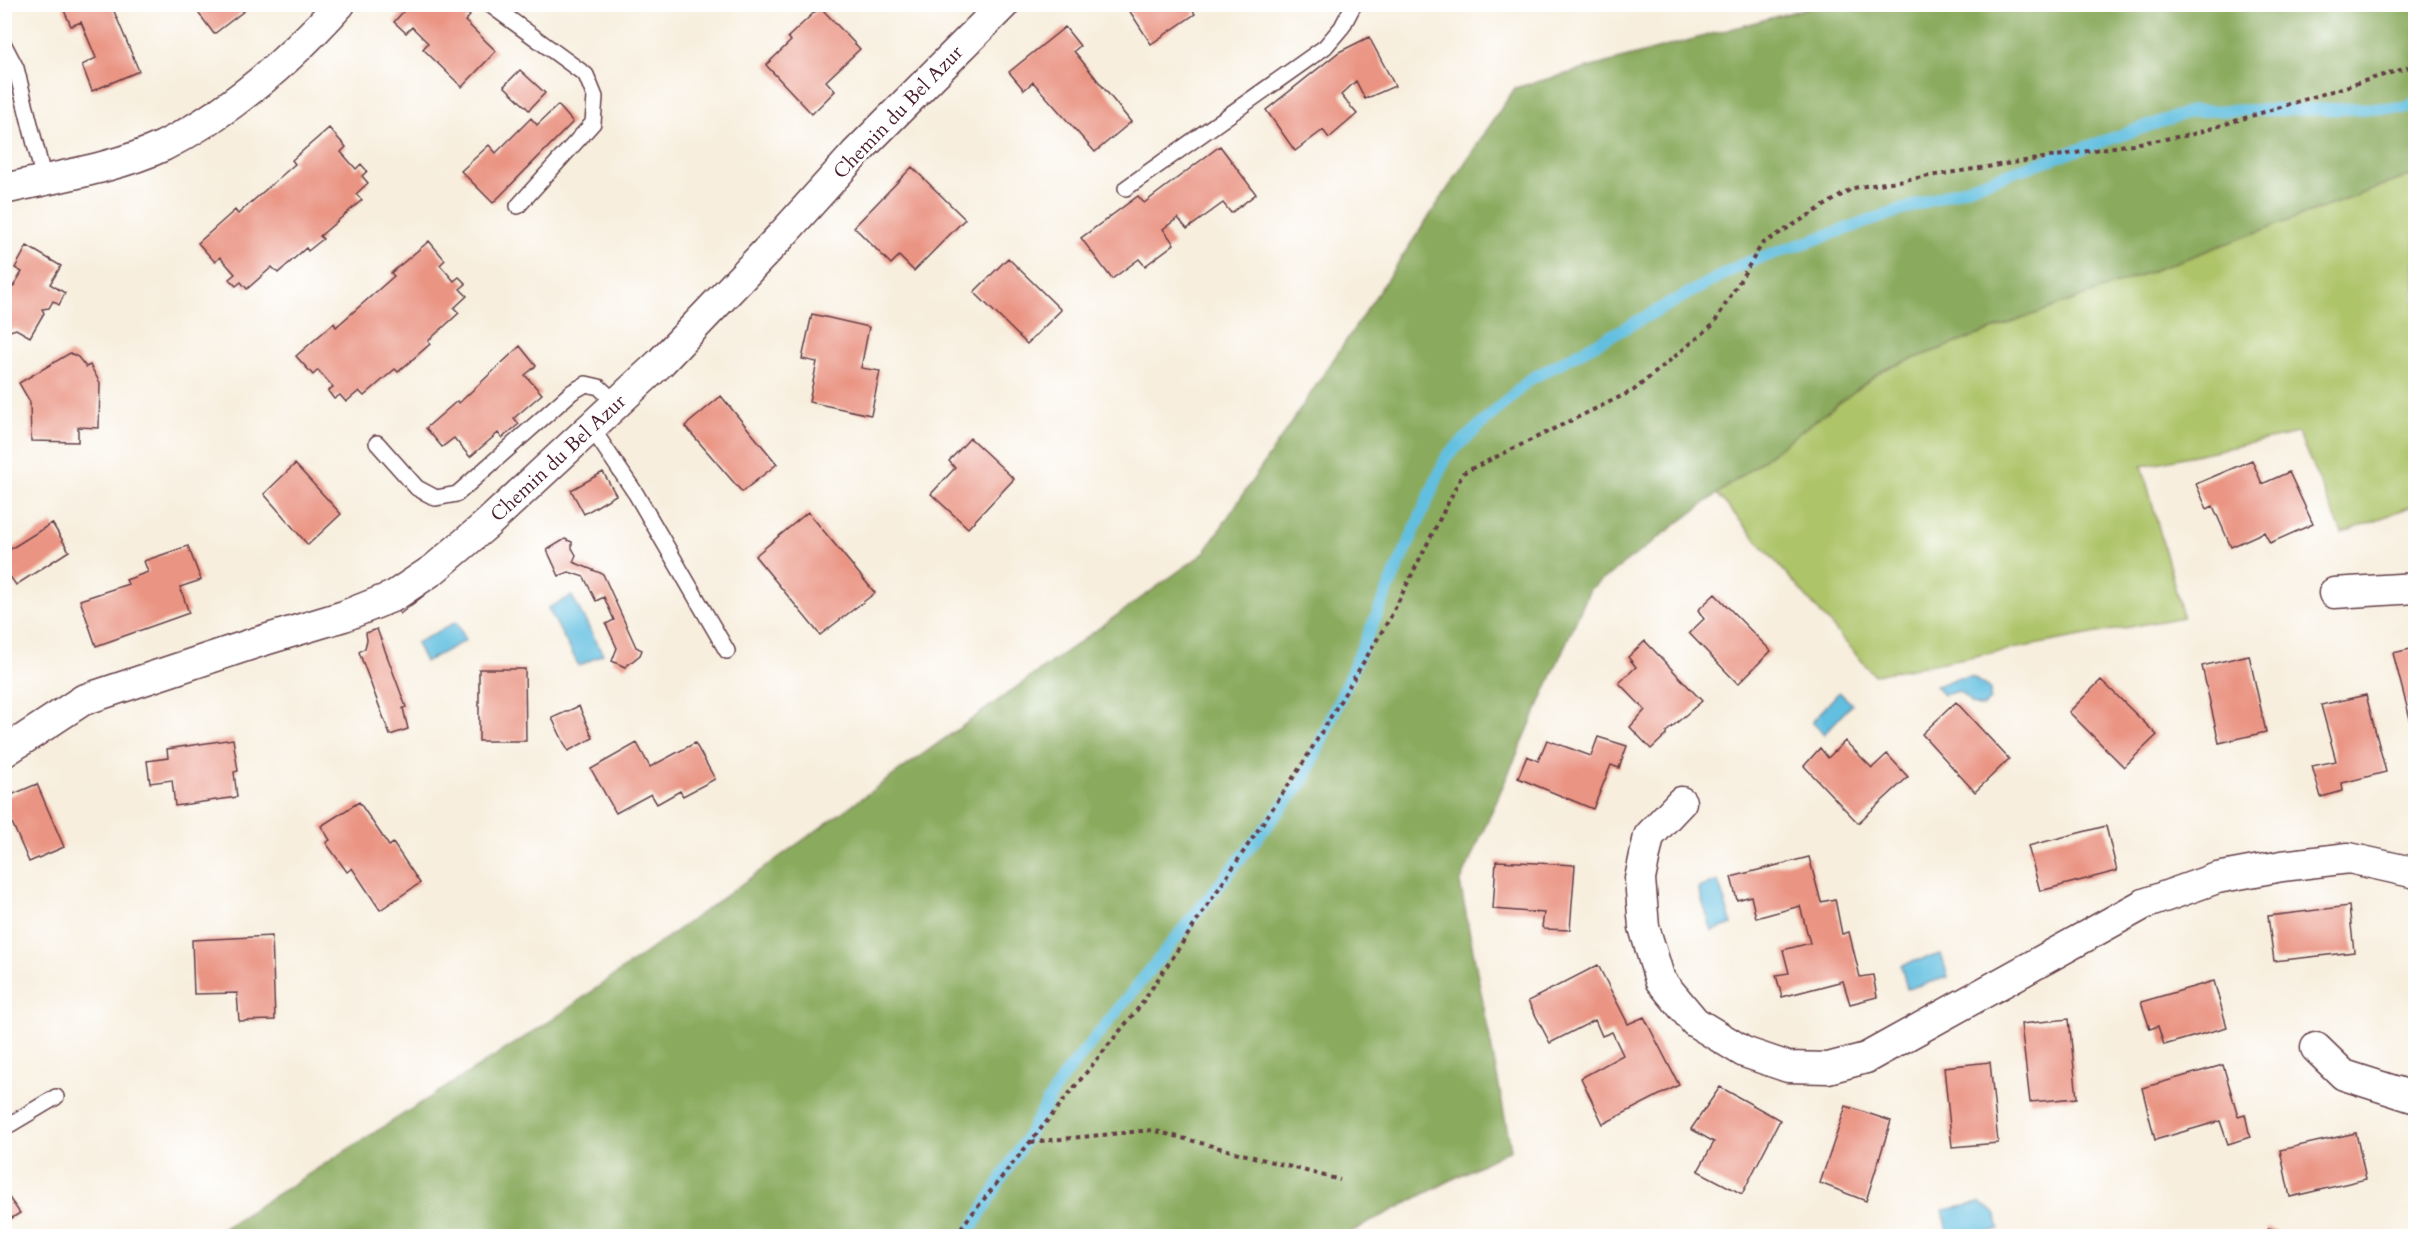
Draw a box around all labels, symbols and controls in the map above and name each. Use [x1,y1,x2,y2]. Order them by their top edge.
street label: Chemin du Bel Azur [827,39,969,185]
street label: Chemin du Bel Azur [484,388,632,528]

